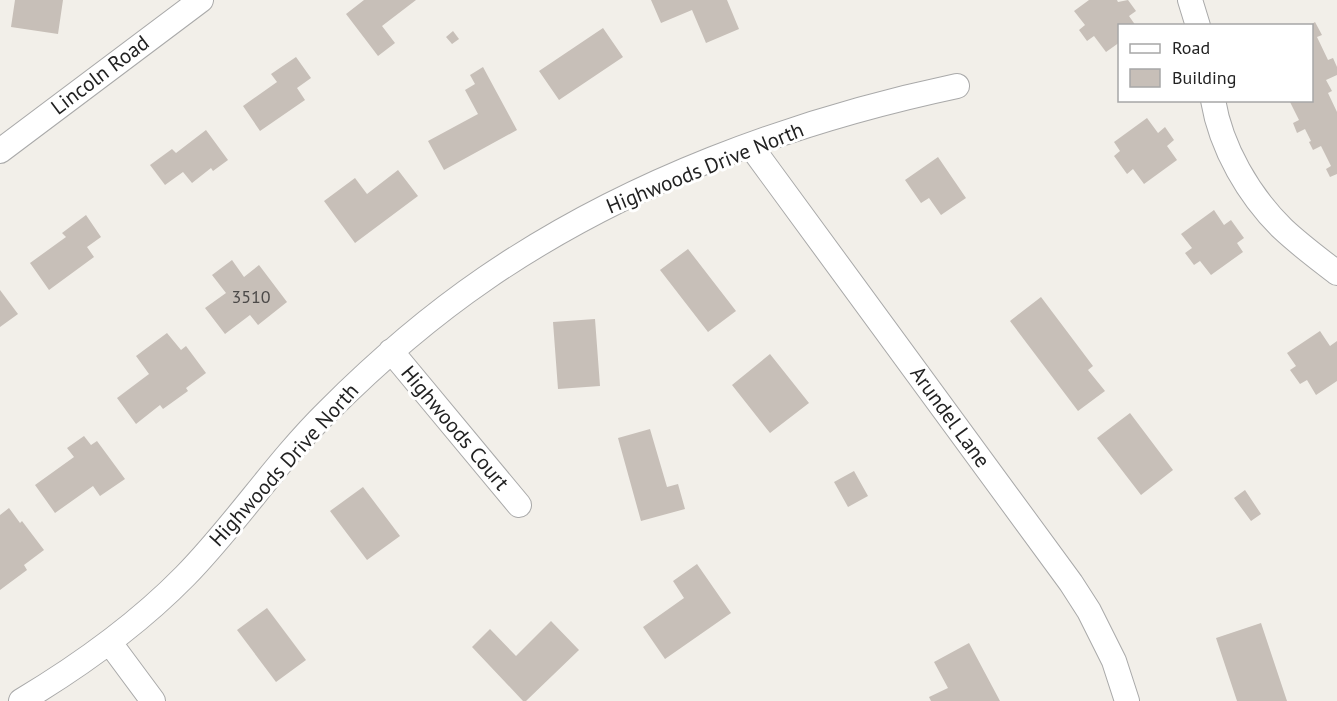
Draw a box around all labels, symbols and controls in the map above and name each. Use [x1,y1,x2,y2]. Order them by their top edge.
legend [1118,24,1313,102]
street label: Lincoln Road [45,29,154,120]
text: Road [1172,36,1210,59]
text: Building [1172,66,1236,89]
street label: Highwoods Drive North [602,116,807,219]
house number: 3510 [231,285,271,308]
street label: Highwoods Court [395,360,515,496]
street label: Arundel Lane [905,361,996,473]
street label: Highwoods Drive North [203,377,364,552]

